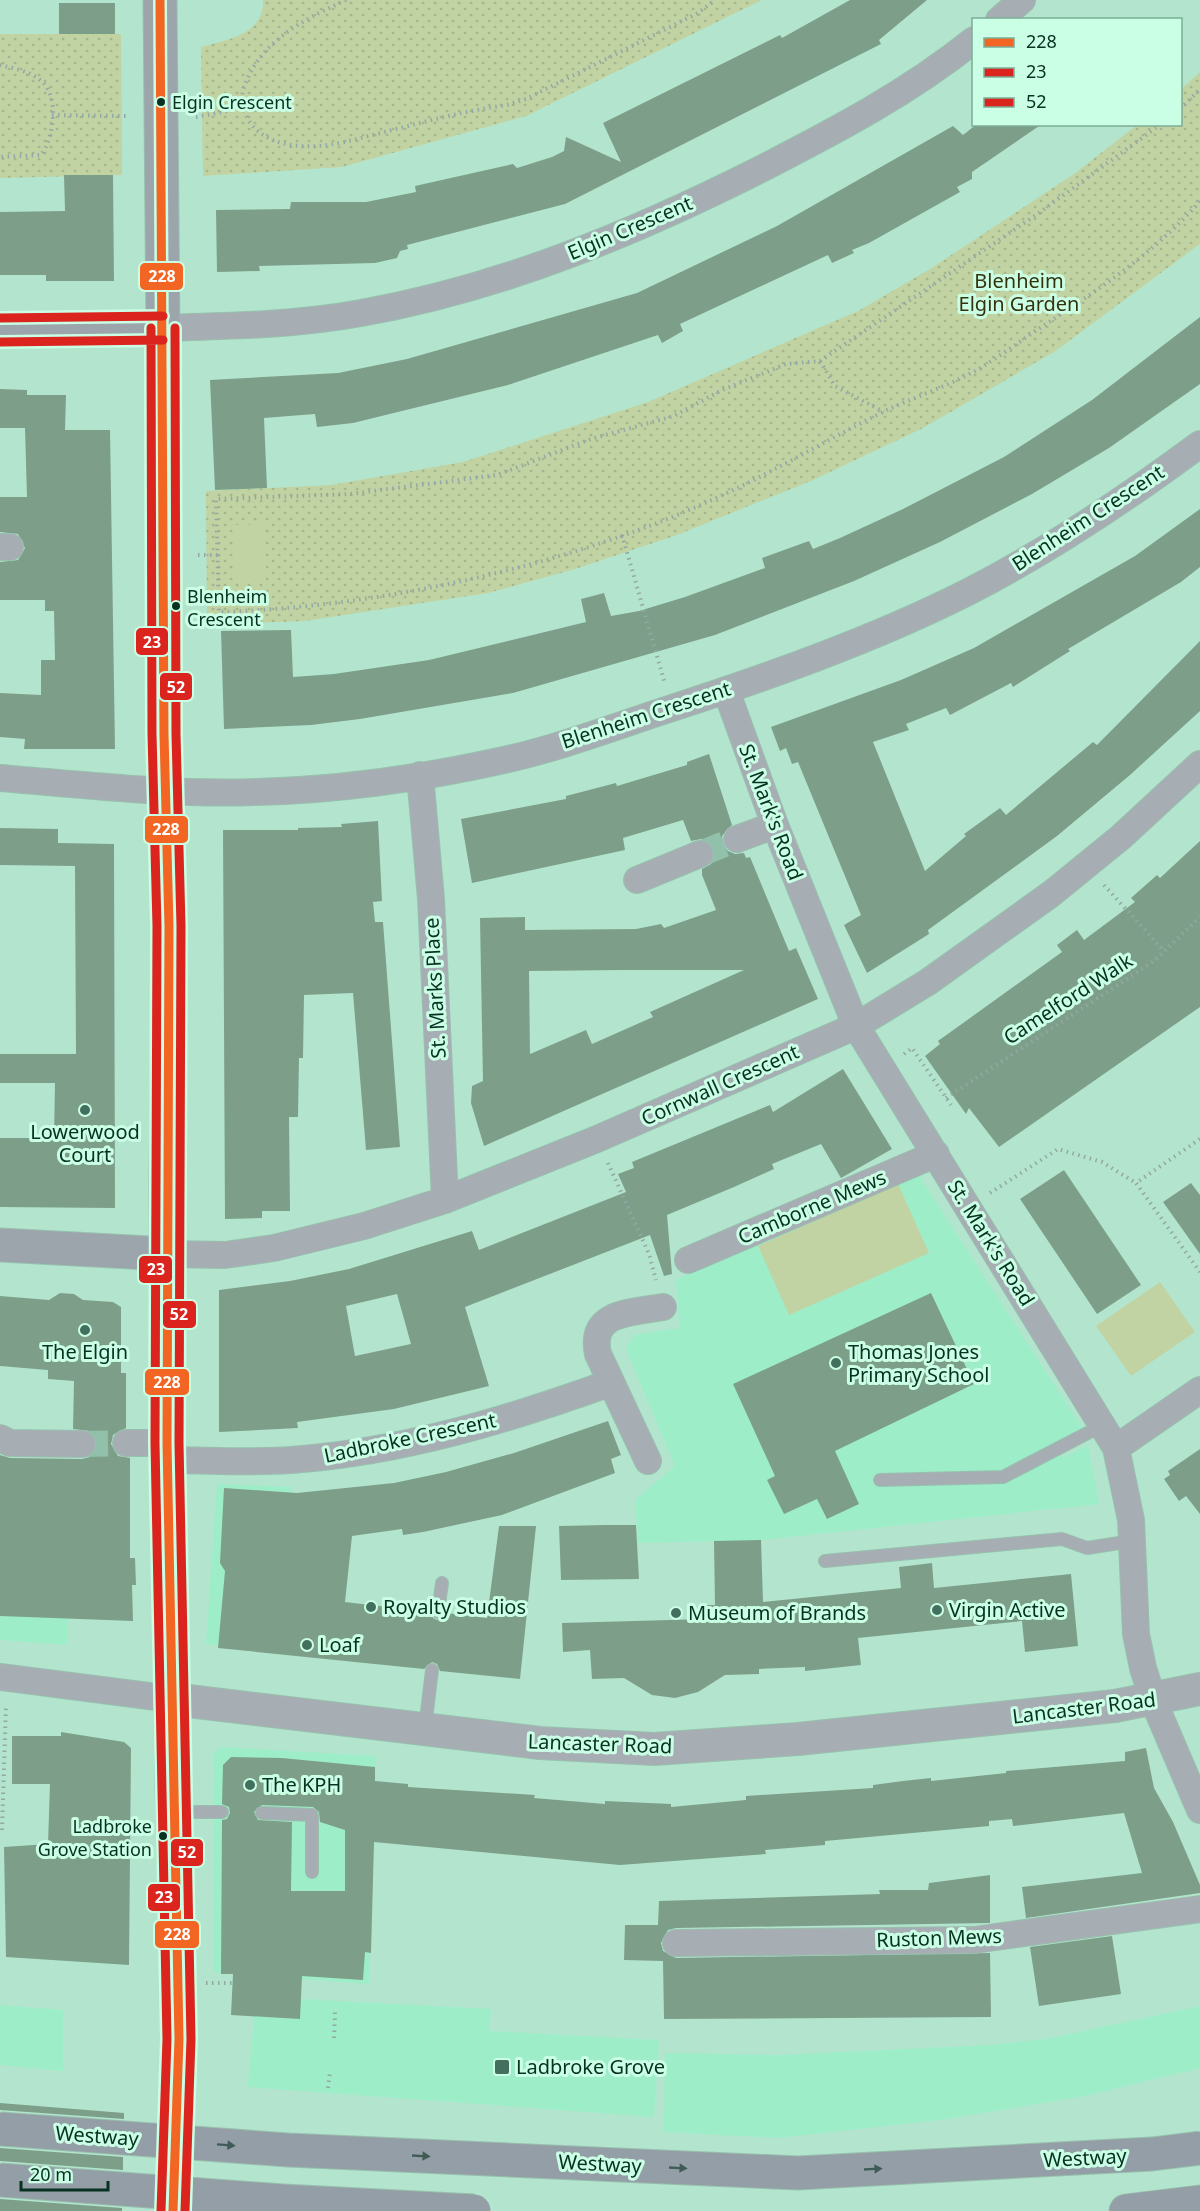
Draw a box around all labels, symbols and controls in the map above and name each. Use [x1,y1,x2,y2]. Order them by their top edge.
legend [972,18,1182,126]
text: 228 [1026,29,1057,53]
text: 23 [1026,59,1047,83]
text: 52 [1026,89,1047,113]
place label: Elgin Crescent [172,90,292,114]
marker: Elgin Crescent [155,96,167,108]
street label: Elgin Crescent [563,189,696,266]
line badge: 228 [139,262,184,291]
text: 228 [148,265,176,287]
park label: Blenheim Elgin Garden [959,267,1079,317]
street label: Blenheim Crescent [1006,458,1169,577]
place label: Blenheim Crescent [187,584,267,631]
marker: Blenheim Crescent [170,600,182,612]
line badge: 23 [135,627,169,656]
text: 23 [143,631,161,653]
line badge: 52 [159,672,193,701]
street label: Blenheim Crescent [558,674,734,755]
text: 52 [167,676,185,698]
street label: St. Mark's Road [733,740,810,884]
line badge: 228 [144,815,189,844]
text: 228 [152,818,180,840]
street label: St. Marks Place [417,917,452,1059]
street label: Camelford Walk [998,947,1138,1050]
street label: Cornwall Crescent [637,1038,803,1131]
marker: Lowerwood Court [78,1103,92,1117]
place label: Lowerwood Court [30,1118,140,1168]
street label: Camborne Mews [734,1163,890,1250]
street label: St. Mark's Road [942,1175,1041,1311]
line badge: 23 [138,1255,173,1284]
text: 23 [147,1258,165,1280]
line badge: 52 [162,1300,197,1329]
text: 52 [170,1303,188,1325]
marker: The Elgin [78,1323,92,1337]
place label: The Elgin [42,1338,128,1365]
place label: Thomas Jones Primary School [848,1338,989,1388]
marker: Thomas Jones Primary School [829,1356,843,1370]
line badge: 228 [144,1368,190,1396]
text: 228 [153,1371,181,1393]
street label: Ladbroke Crescent [321,1406,498,1469]
place label: Royalty Studios [383,1593,526,1620]
place label: Virgin Active [949,1596,1065,1623]
place label: Museum of Brands [688,1599,866,1626]
marker: Royalty Studios [364,1600,378,1614]
marker: Virgin Active [930,1603,944,1617]
marker: Museum of Brands [669,1606,683,1620]
place label: Loaf [319,1631,361,1658]
marker: Loaf [300,1638,314,1652]
street label: Lancaster Road [1011,1685,1157,1730]
street label: Lancaster Road [527,1727,673,1760]
place label: The KPH [262,1771,341,1798]
marker: The KPH [243,1778,257,1792]
place label: Ladbroke Grove Station [38,1814,152,1861]
marker: Ladbroke Grove Station [157,1830,169,1842]
line badge: 52 [170,1838,204,1867]
text: 52 [178,1841,196,1863]
line badge: 23 [147,1883,181,1912]
text: 23 [155,1886,173,1908]
line badge: 228 [154,1920,200,1949]
street label: Ruston Mews [876,1922,1002,1953]
text: 228 [163,1923,191,1945]
place label: Ladbroke Grove [516,2053,665,2080]
marker: Ladbroke Grove [493,2058,511,2076]
street label: Westway [54,2119,140,2152]
one-way arrow [216,2141,235,2150]
street label: Westway [1043,2142,1128,2173]
street label: Westway [558,2148,643,2179]
one-way arrow [411,2152,430,2161]
scale bar [21,2154,108,2192]
text: 20 m [30,2162,72,2186]
one-way arrow [669,2163,688,2172]
one-way arrow [864,2165,883,2174]

